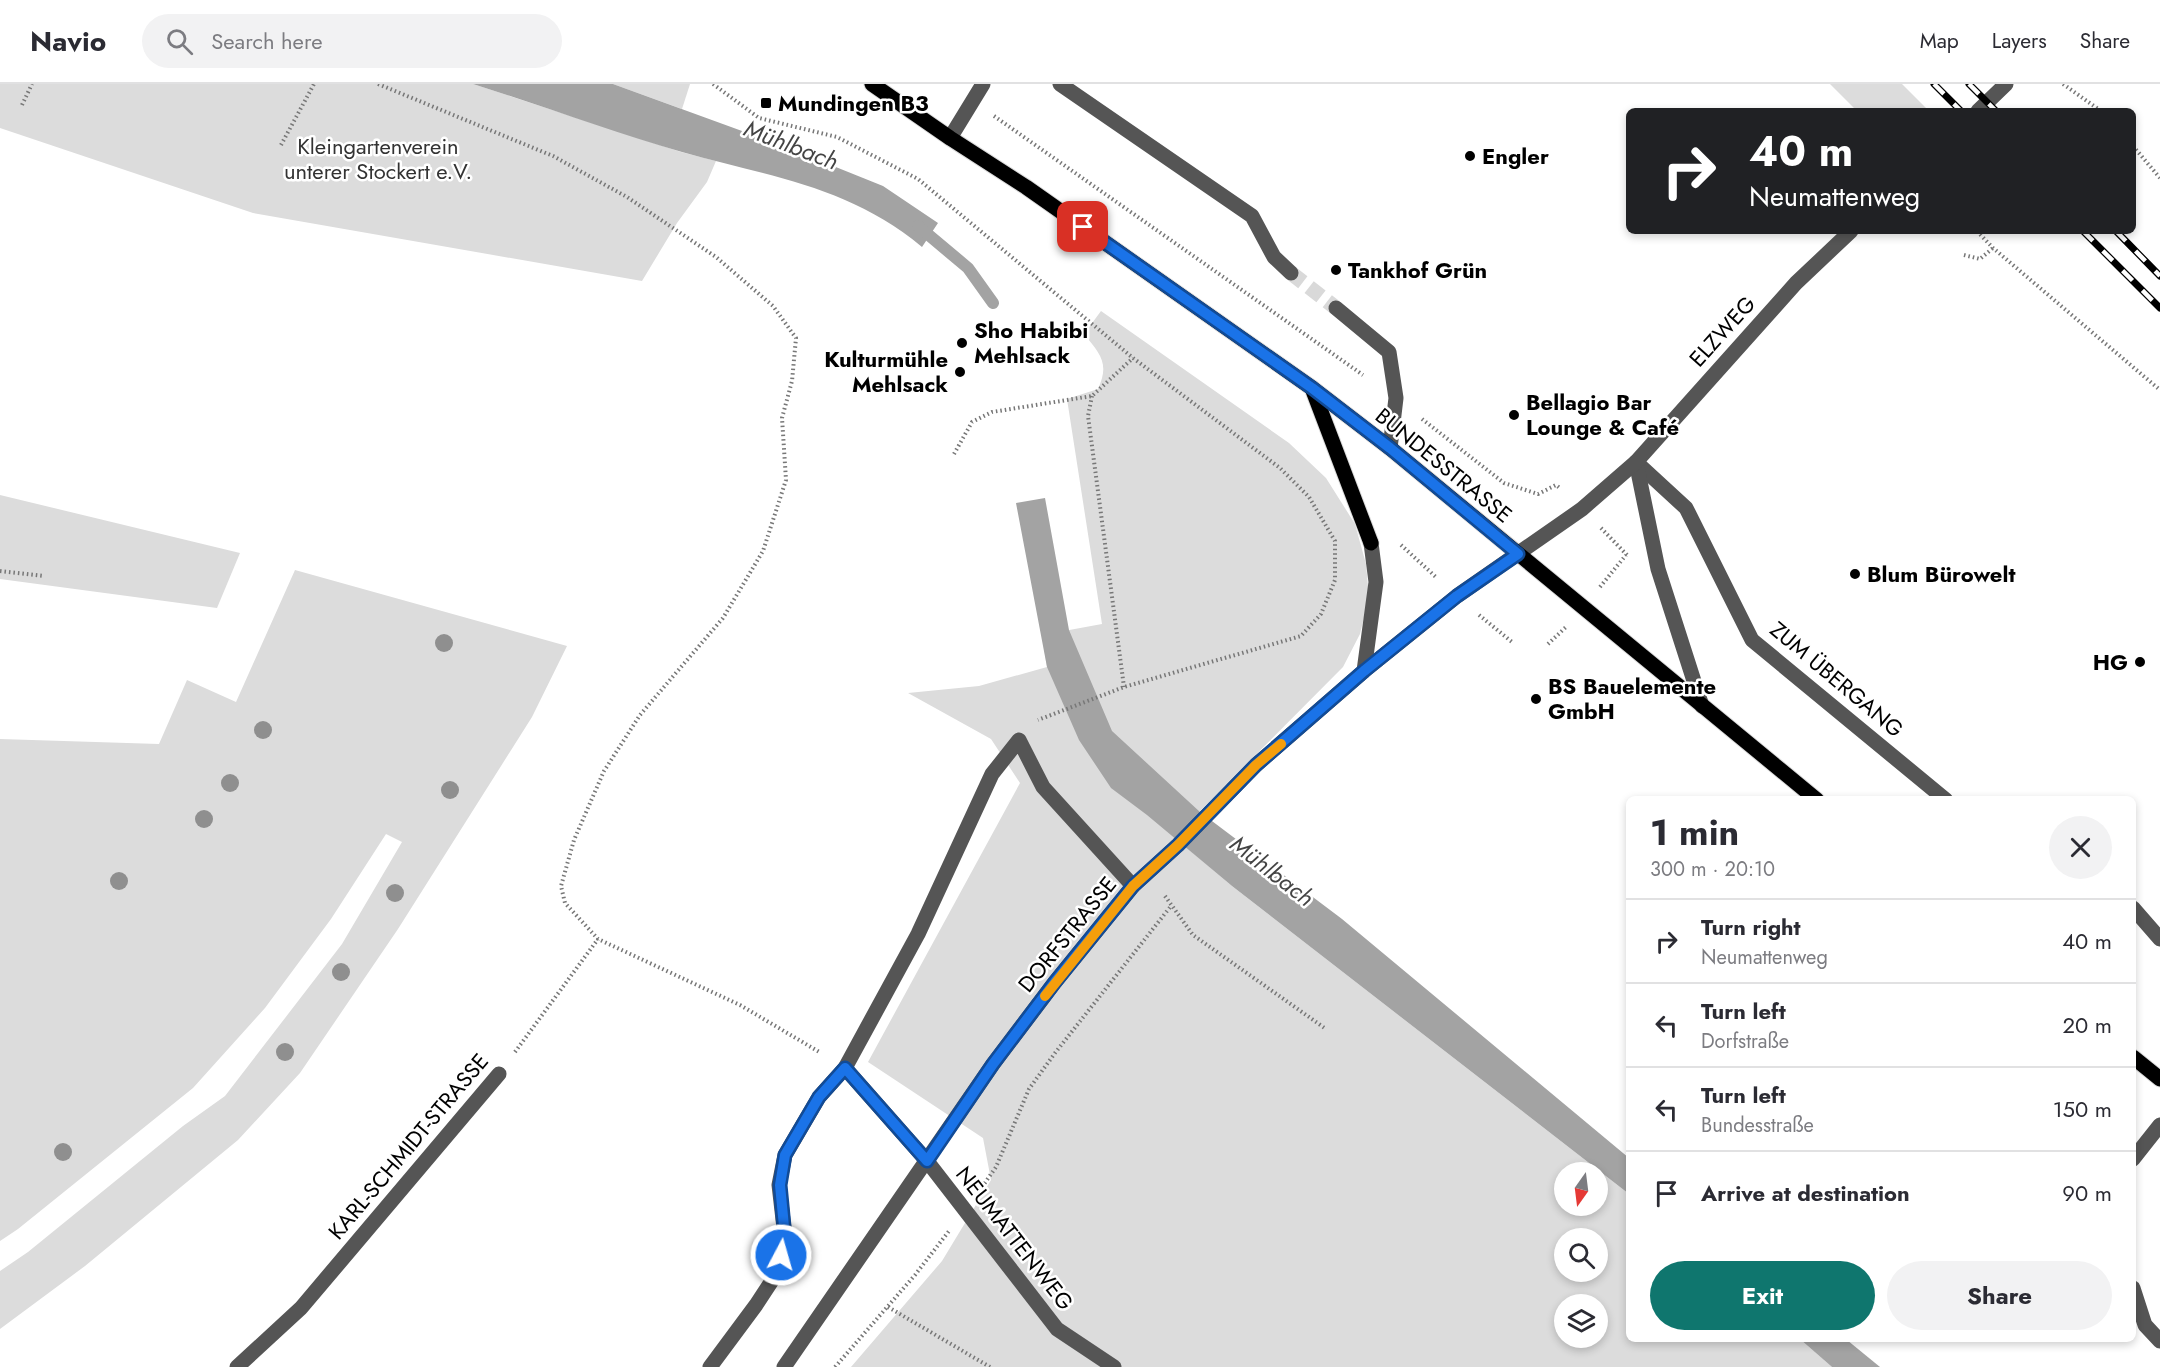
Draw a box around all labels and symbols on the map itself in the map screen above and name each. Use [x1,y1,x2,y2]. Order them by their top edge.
place label: Mundingen B3 [778,87,929,119]
marker: Mundingen B3 [759,96,773,110]
water label: Mühlbach [739,111,843,179]
park label: Kleingartenverein unterer Stockert e.V. [284,130,472,187]
place label: Engler [1482,140,1549,172]
marker: Engler [1463,149,1477,163]
pin [1057,201,1108,252]
place label: Tankhof Grün [1348,254,1487,286]
marker: Tankhof Grün [1329,263,1343,277]
street label: ELZWEG [1681,288,1763,374]
place label: Sho Habibi Mehlsack [974,314,1088,371]
marker: Sho Habibi Mehlsack [955,336,969,350]
place label: Kulturmühle Mehlsack [824,343,948,400]
marker: Kulturmühle Mehlsack [953,365,967,379]
place label: Bellagio Bar Lounge & Café [1526,386,1679,443]
street label: BUNDESSTRASSE [1369,400,1519,530]
marker: Bellagio Bar Lounge & Café [1507,408,1521,422]
place label: Blum Bürowelt [1867,558,2015,590]
marker: Blum Bürowelt [1848,567,1862,581]
street label: ZUM ÜBERGANG [1763,613,1911,745]
place label: HG [2093,646,2128,678]
marker: HG [2133,655,2147,669]
place label: BS Bauelemente GmbH [1548,670,1716,727]
marker: BS Bauelemente GmbH [1529,692,1543,706]
water label: Mühlbach [1223,826,1322,915]
street label: DORFSTRASSE [1010,869,1124,999]
street label: KARL-SCHMIDT-STRASSE [320,1046,496,1246]
street label: NEUMATTENWEG [949,1159,1081,1317]
north arrow [1554,1162,1608,1216]
position arrow [749,1223,813,1287]

